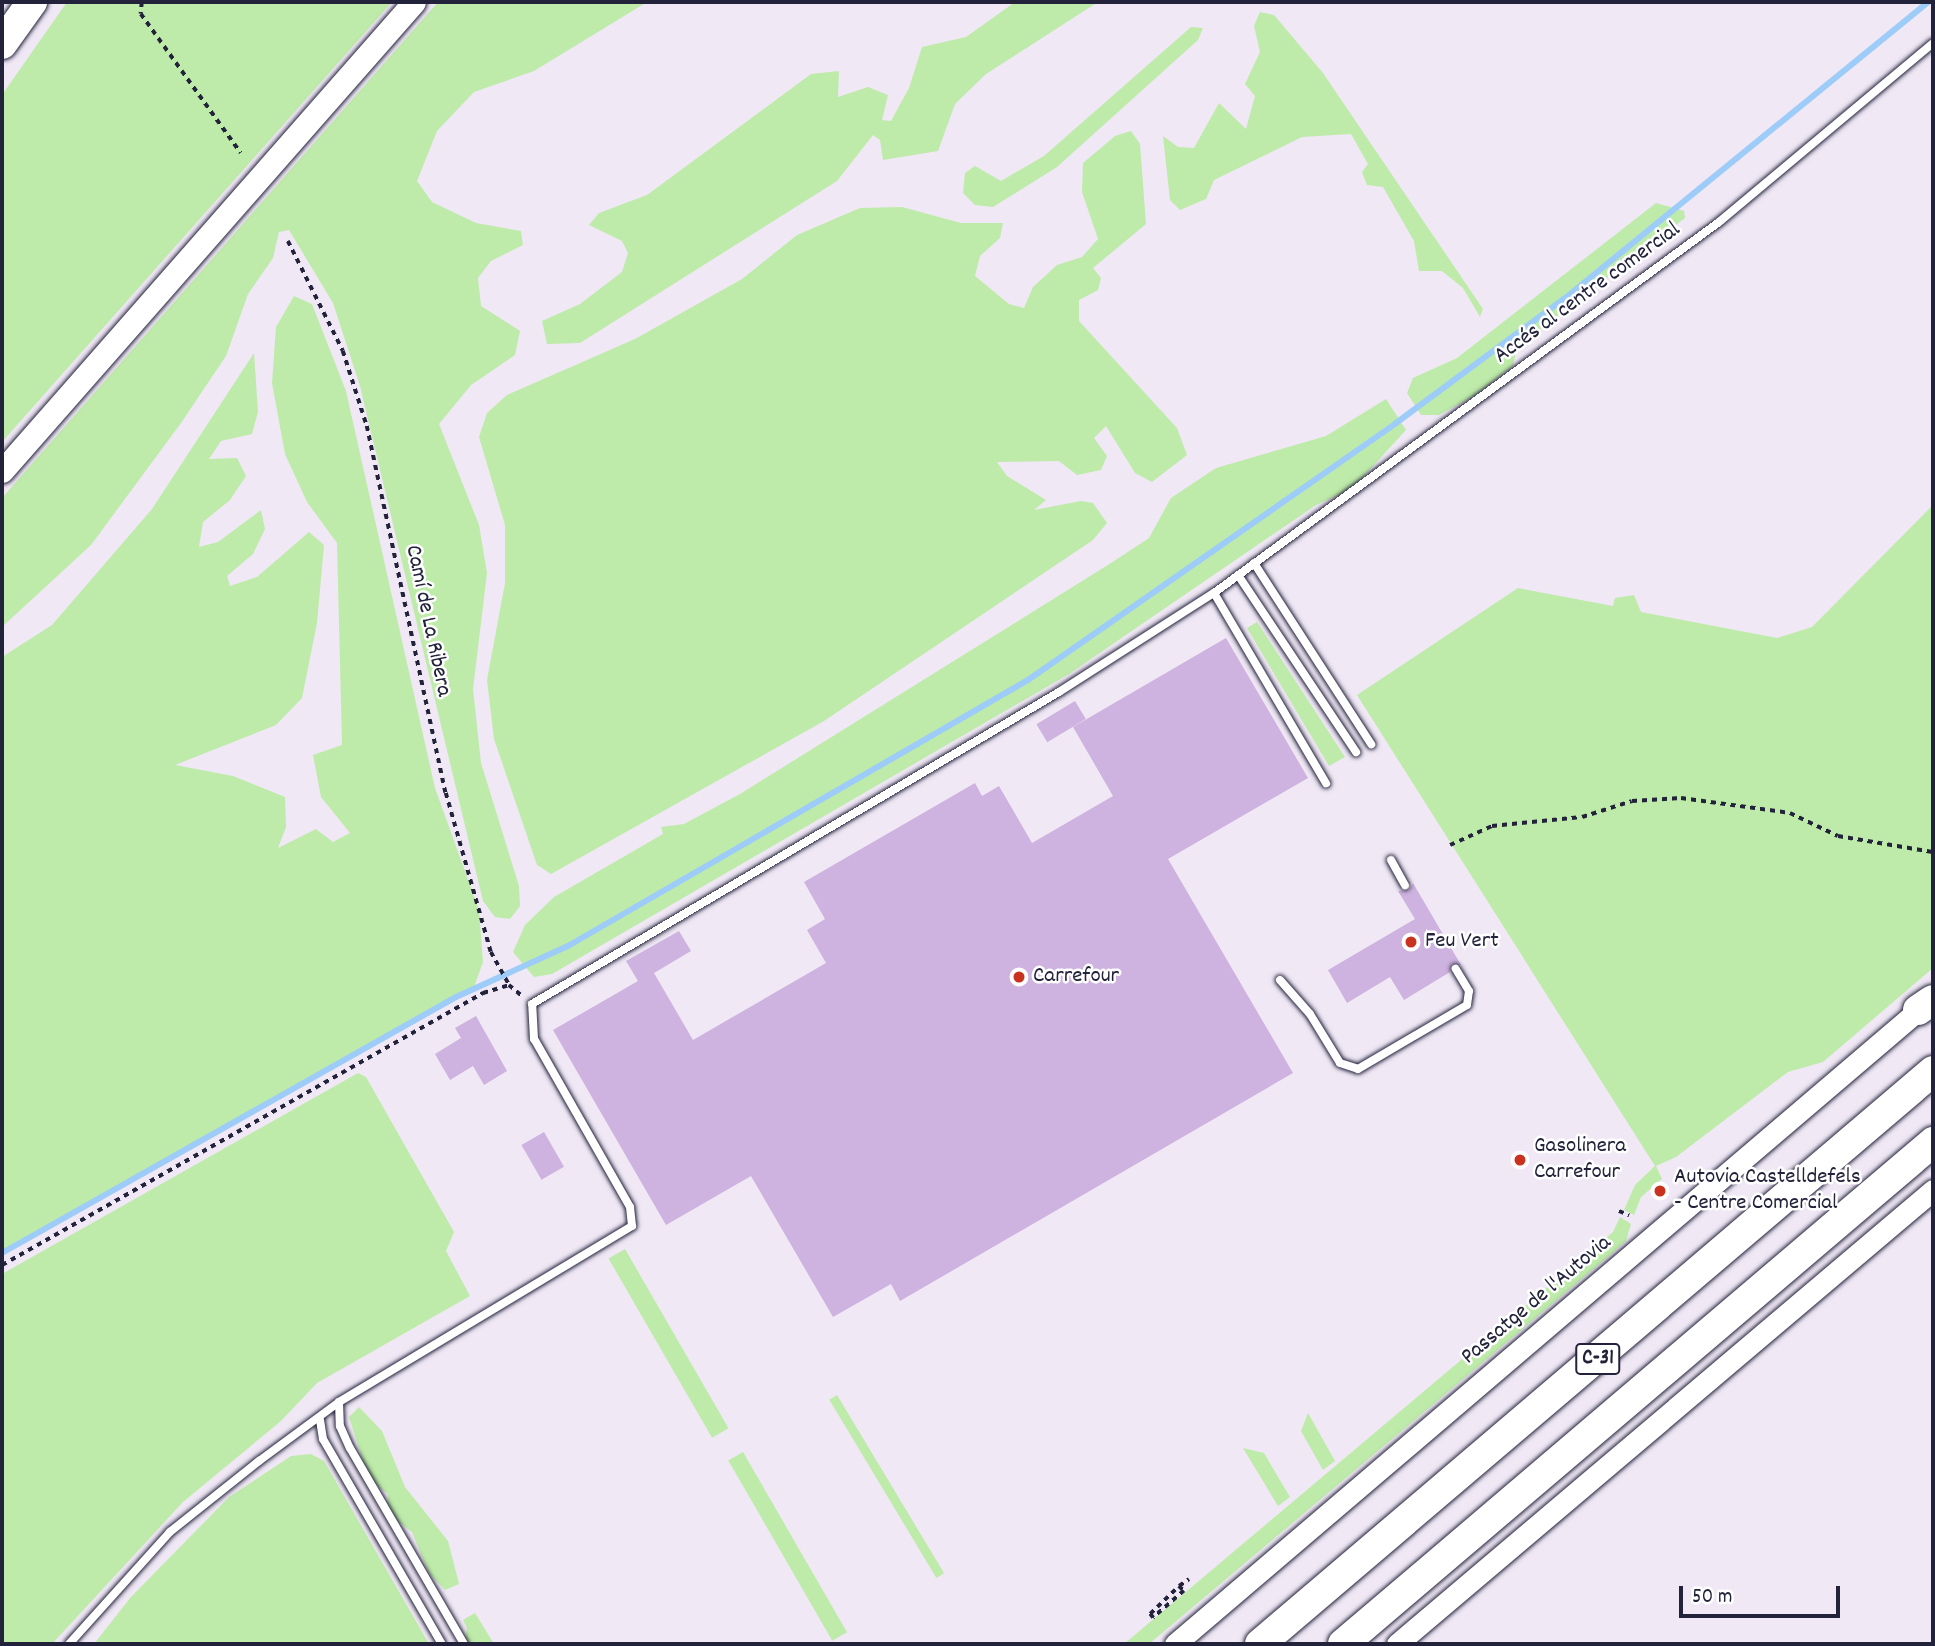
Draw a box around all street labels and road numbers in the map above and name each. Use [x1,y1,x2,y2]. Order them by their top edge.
street label: Accés al centre comercial [1489,217,1687,371]
street label: Camí de La Ribera [398,543,456,699]
street label: Passatge de l'Autovia [1456,1230,1618,1372]
road number: C-31 [1575,1342,1621,1376]

